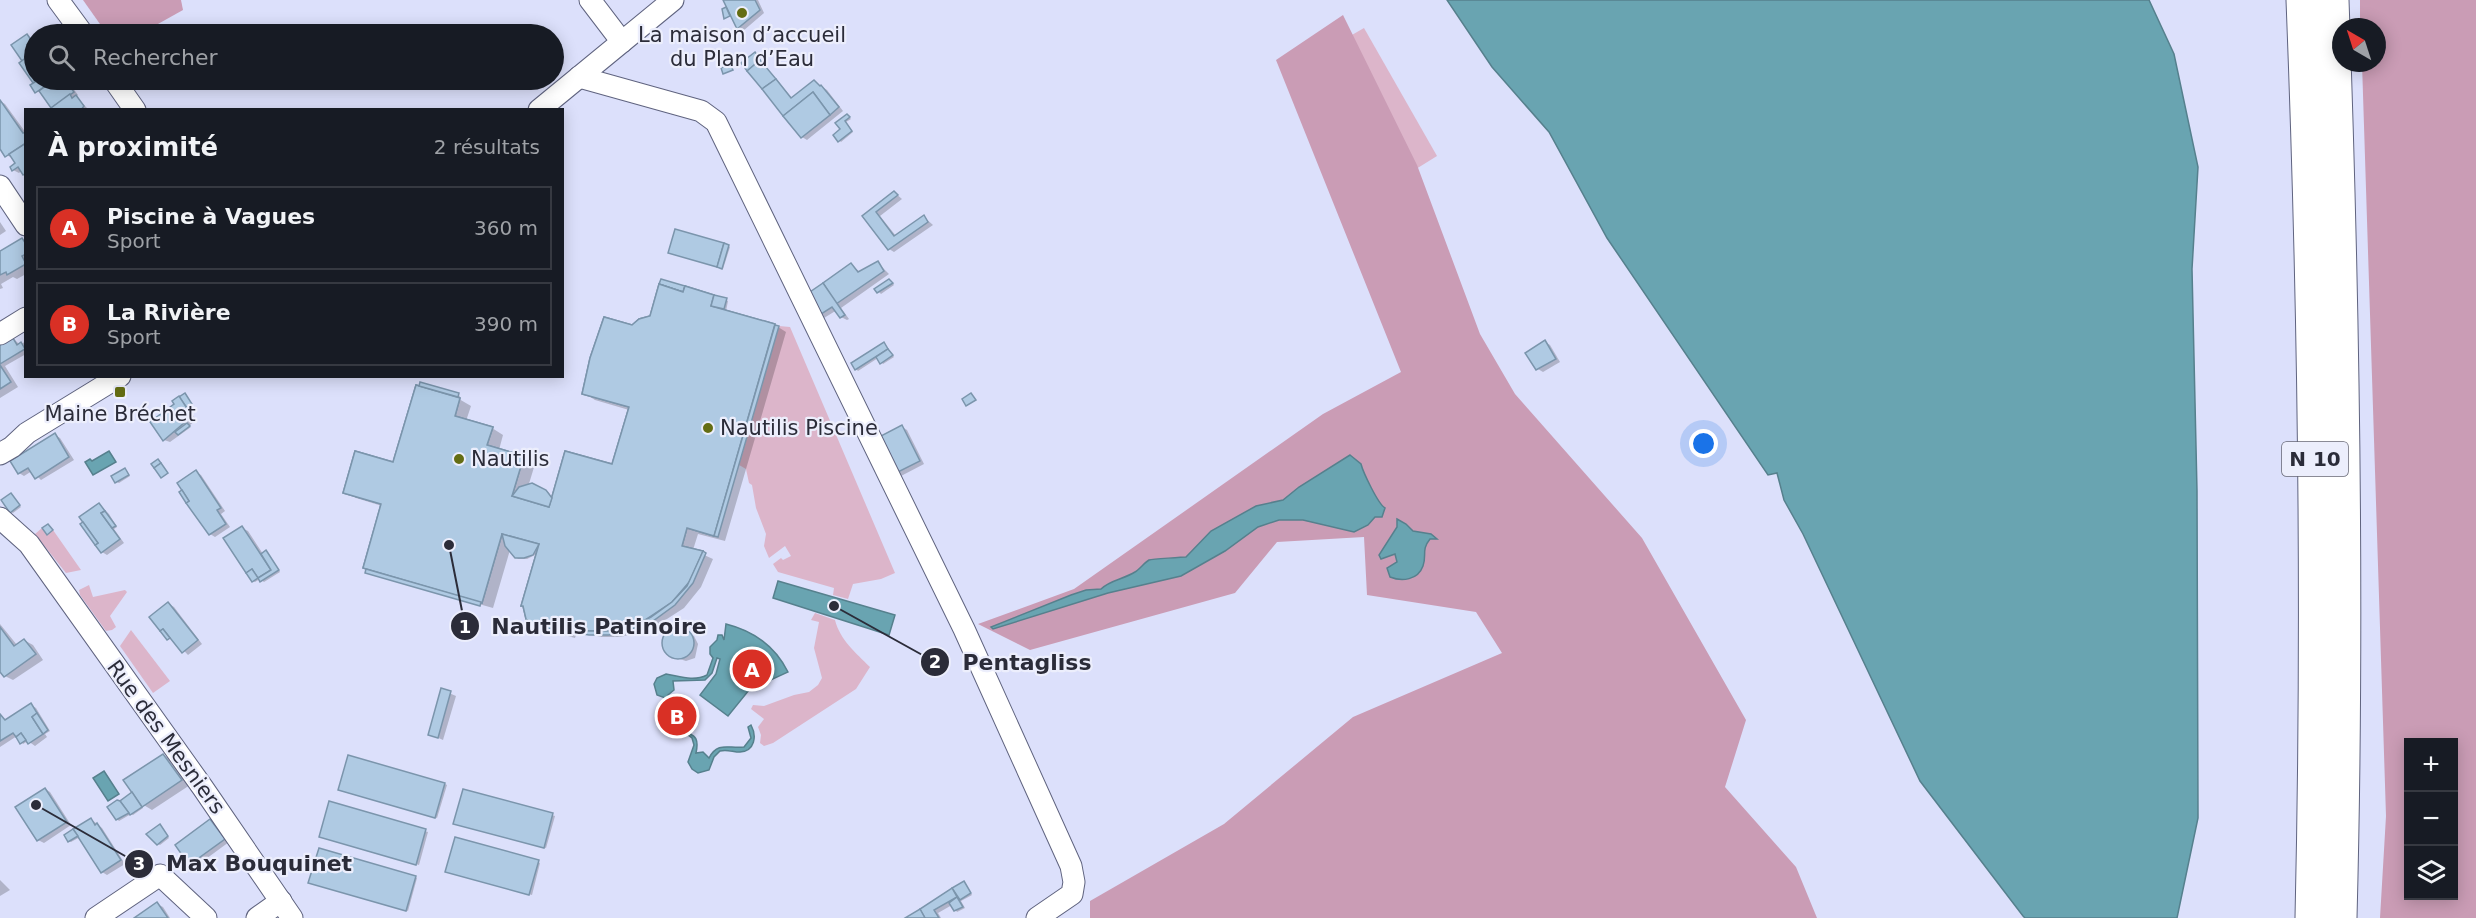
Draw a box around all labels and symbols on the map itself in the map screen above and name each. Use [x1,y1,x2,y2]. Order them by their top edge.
marker: La maison d’accueil du Plan d’Eau [735,6,749,20]
north arrow [2332,18,2386,72]
place label: La maison d’accueil du Plan d’Eau [638,23,846,71]
marker: Maine Bréchet [113,385,127,399]
place label: Maine Bréchet [44,402,196,426]
place label: Nautilis Piscine [720,416,878,440]
marker: Nautilis Piscine [701,421,715,435]
your location [1689,429,1718,458]
road number: N 10 [2282,442,2348,476]
place label: Nautilis [471,447,550,471]
marker: Nautilis [452,452,466,466]
callout: Nautilis Patinoire [450,606,719,646]
text: Nautilis Patinoire [491,614,707,639]
text: 1 [459,616,471,637]
callout: Pentagliss [920,642,1103,682]
pin: A [732,646,771,692]
text: Pentagliss [962,650,1092,675]
text: 2 [929,651,941,672]
street label: Rue des Mesniers [102,655,230,819]
pin: B [658,694,696,738]
callout: Max Bouquinet [124,844,364,884]
text: Max Bouquinet [166,851,353,876]
text: 3 [133,853,145,874]

